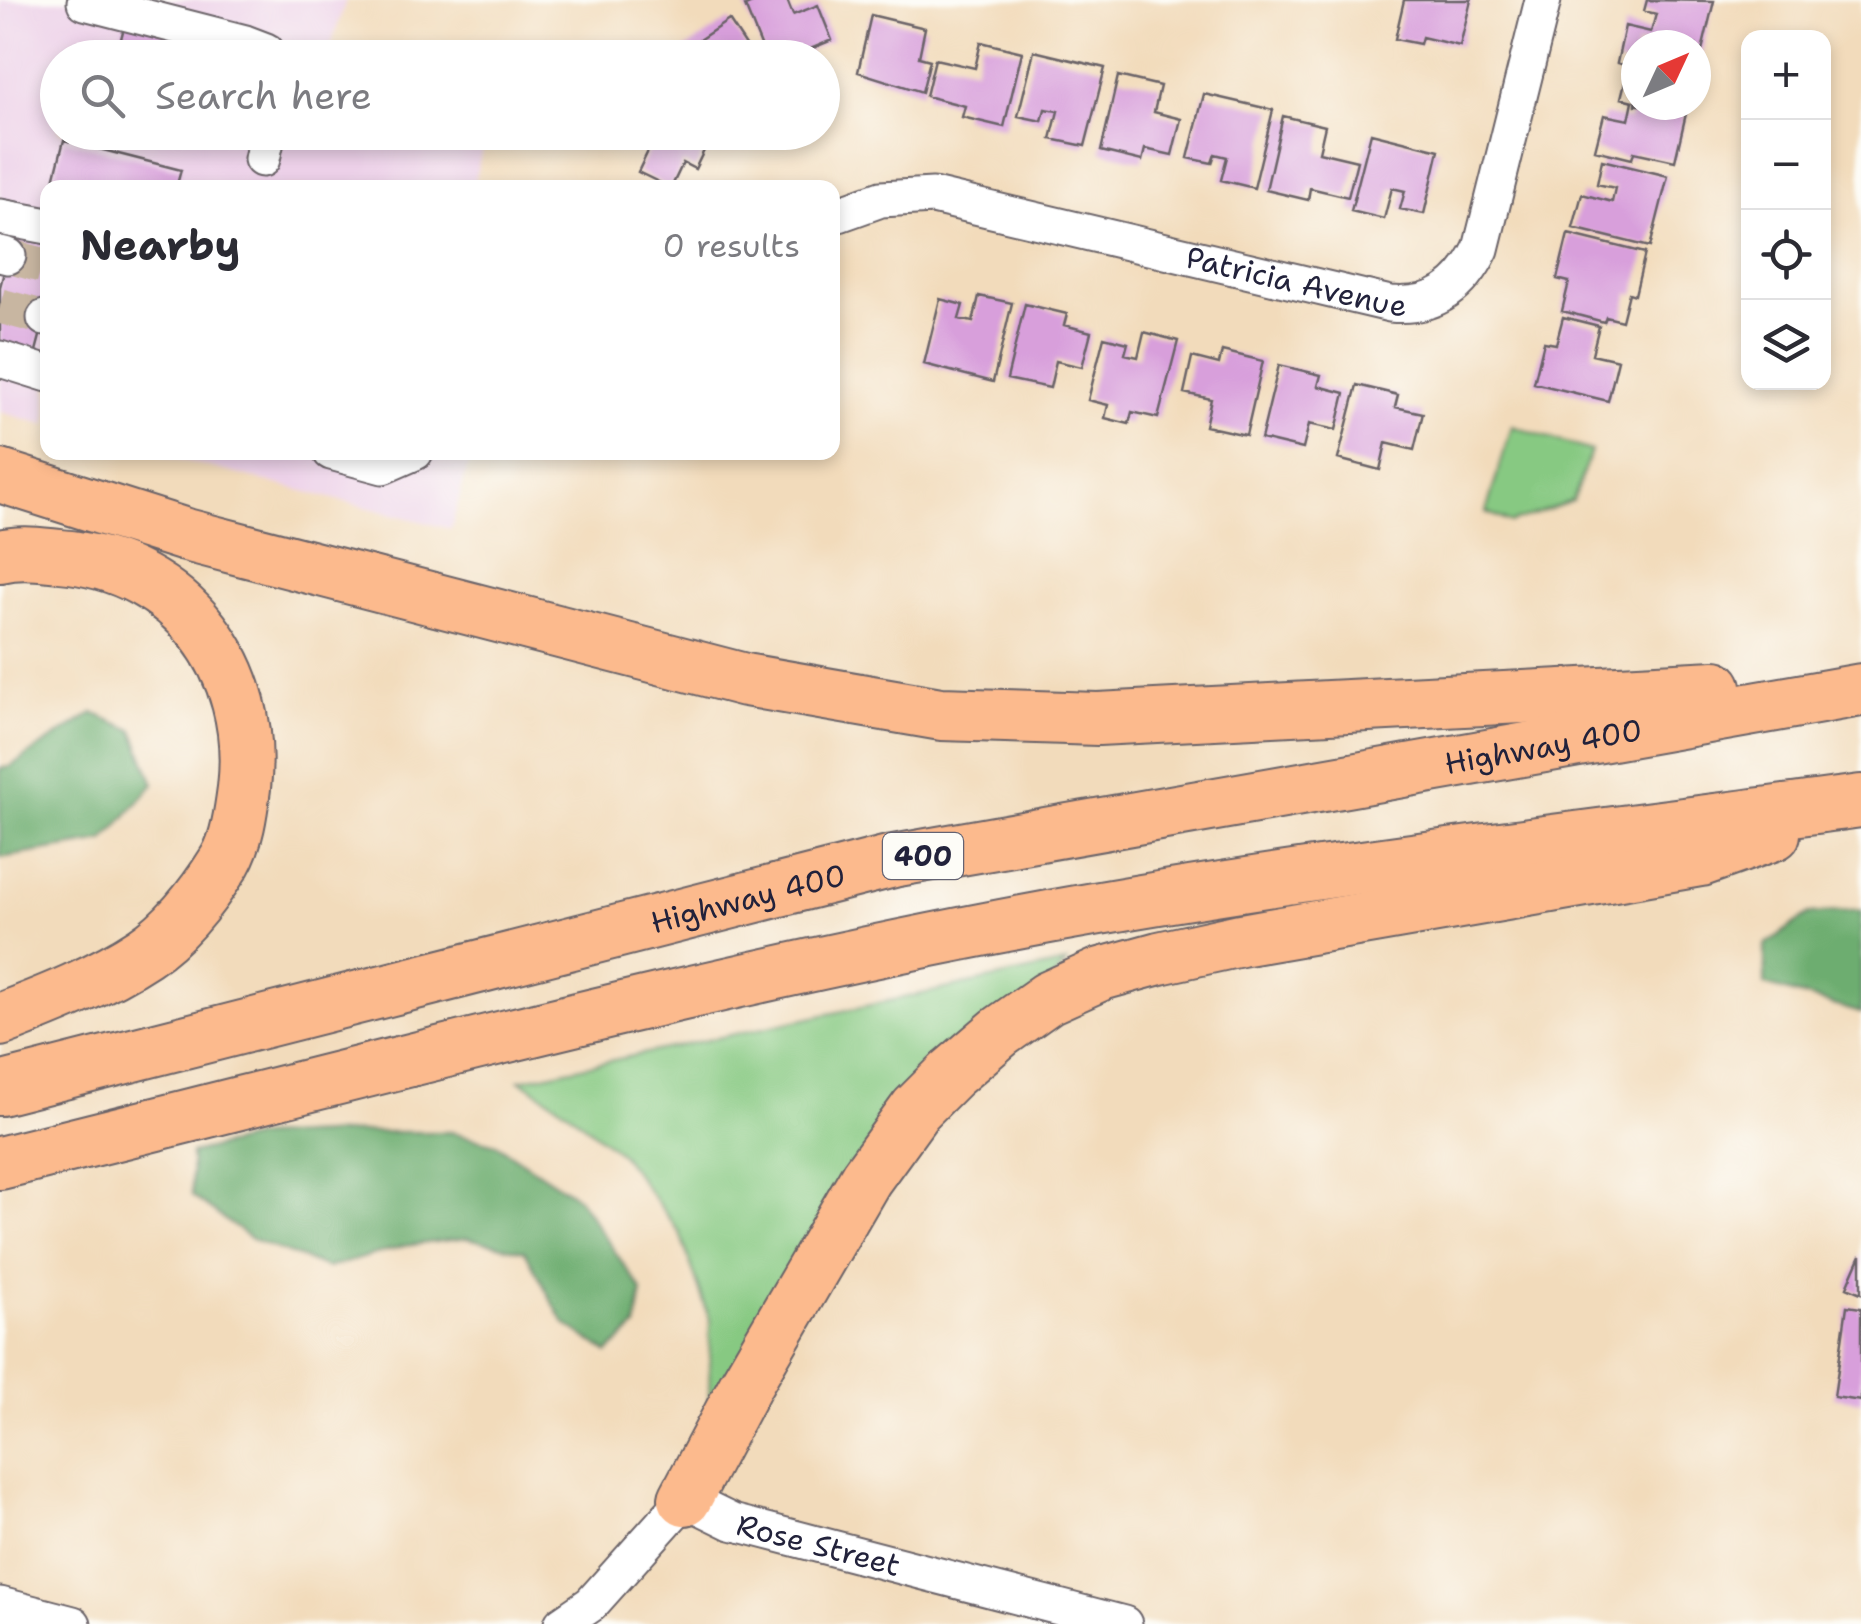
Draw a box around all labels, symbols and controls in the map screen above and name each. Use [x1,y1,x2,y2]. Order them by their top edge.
north arrow [1621,30,1711,120]
map controls [1741,30,1831,390]
button: + [1741,30,1831,120]
search box [40,40,840,150]
icon: search [75,68,130,123]
text: Search here [155,70,372,121]
button: − [1741,120,1831,210]
button: locate [1741,210,1831,300]
text: Nearby [80,217,240,273]
text: 0 results [663,224,800,267]
street label: Patricia Avenue [1182,236,1407,325]
button: layers [1741,300,1831,390]
street label: Highway 400 [1441,709,1645,784]
road number: 400 [883,833,963,879]
street label: Highway 400 [646,853,850,943]
street label: Rose Street [732,1504,905,1585]

